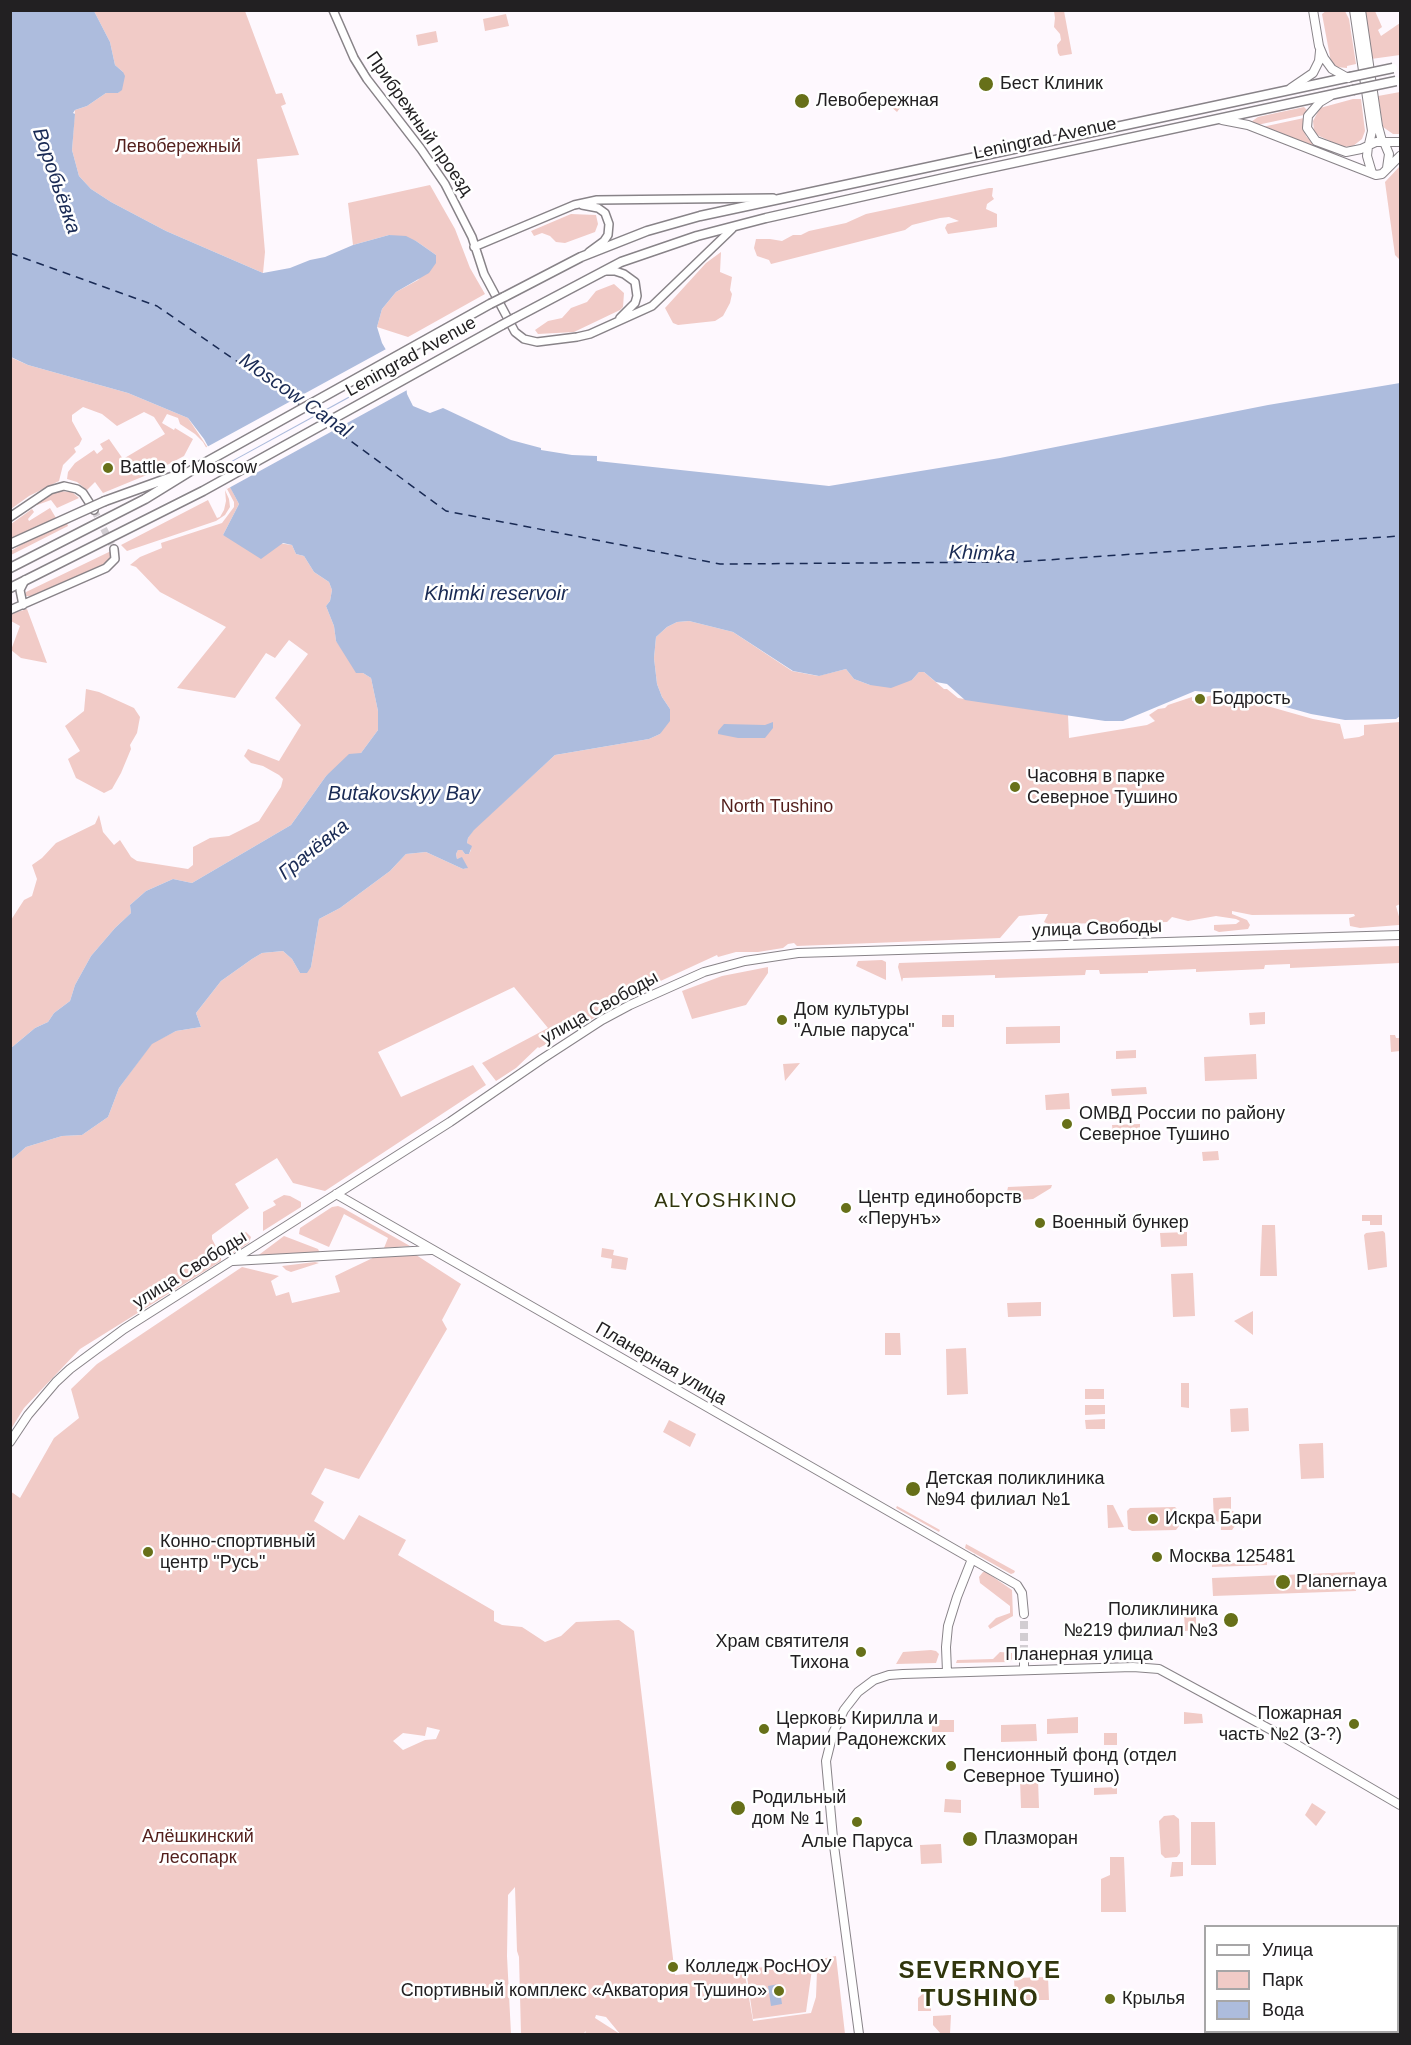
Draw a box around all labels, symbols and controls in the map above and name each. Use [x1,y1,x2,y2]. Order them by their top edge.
street label: Прибрежный проезд [361,48,477,200]
place label: Бест Клиник [1000,73,1103,95]
marker: Бест Клиник [977,75,995,93]
place label: Левобережная [816,90,939,112]
marker: Левобережная [793,92,811,110]
street label: Leningrad Avenue [971,113,1119,165]
water label: Воробьёвка [27,125,85,237]
park label: Левобережный [115,136,241,158]
street label: Leningrad Avenue [342,312,480,402]
water label: Moscow Canal [234,349,356,443]
place label: Battle of Moscow [120,457,257,479]
marker: Battle of Moscow [101,461,115,475]
water label: Khimka [948,541,1016,567]
water label: Khimki reservoir [424,582,568,606]
place label: Бодрость [1212,688,1291,710]
marker: Бодрость [1193,692,1207,706]
place label: Часовня в парке Северное Тушино [1027,766,1178,808]
marker: Часовня в парке Северное Тушино [1008,780,1022,794]
water label: Butakovskyy Bay [328,782,480,806]
park label: North Tushino [721,796,833,818]
water label: Грачёвка [274,814,354,886]
street label: улица Свободы [1032,916,1162,942]
street label: улица Свободы [538,967,662,1049]
place label: Дом культуры "Алые паруса" [794,999,915,1042]
marker: Дом культуры "Алые паруса" [775,1013,789,1027]
place label: ОМВД России по району Северное Тушино [1079,1103,1285,1146]
marker: ОМВД России по району Северное Тушино [1060,1117,1074,1131]
place label: Центр единоборств «Перунъ» [858,1187,1022,1230]
district label: ALYOSHKINO [654,1189,798,1213]
marker: Центр единоборств «Перунъ» [839,1201,853,1215]
place label: Военный бункер [1052,1212,1189,1234]
marker: Военный бункер [1033,1216,1047,1230]
street label: улица Свободы [129,1226,251,1314]
street label: Планерная улица [592,1318,730,1410]
place label: Детская поликлиника №94 филиал №1 [926,1468,1105,1510]
marker: Детская поликлиника №94 филиал №1 [904,1480,922,1498]
place label: Искра Бари [1165,1508,1262,1530]
marker: Искра Бари [1146,1512,1160,1526]
place label: Конно-спортивный центр "Русь" [160,1531,316,1574]
marker: Конно-спортивный центр "Русь" [141,1545,155,1559]
place label: Москва 125481 [1169,1546,1296,1568]
marker: Москва 125481 [1150,1550,1164,1564]
place label: Planernaya [1296,1571,1387,1593]
marker: Planernaya [1274,1573,1292,1591]
place label: Поликлиника №219 филиал №3 [1063,1599,1218,1642]
marker: Поликлиника №219 филиал №3 [1222,1611,1240,1629]
place label: Храм святителя Тихона [715,1631,849,1674]
street label: Планерная улица [1005,1644,1153,1666]
marker: Храм святителя Тихона [854,1645,868,1659]
place label: Пожарная часть №2 (3-?) [1219,1703,1342,1746]
place label: Церковь Кирилла и Марии Радонежских [776,1708,946,1750]
marker: Пожарная часть №2 (3-?) [1347,1717,1361,1731]
marker: Церковь Кирилла и Марии Радонежских [757,1722,771,1736]
place label: Пенсионный фонд (отдел Северное Тушино) [963,1745,1177,1788]
marker: Пенсионный фонд (отдел Северное Тушино) [944,1759,958,1773]
place label: Родильный дом № 1 [752,1787,846,1830]
marker: Родильный дом № 1 [729,1799,747,1817]
marker: Алые Паруса [850,1815,864,1829]
park label: Алёшкинский лесопарк [142,1826,254,1868]
place label: Плазморан [984,1828,1078,1850]
marker: Плазморан [961,1830,979,1848]
place label: Алые Паруса [801,1831,913,1853]
legend [1204,1925,1399,2033]
text: Улица [1262,1940,1313,1960]
place label: Колледж РосНОУ [685,1956,832,1978]
district label: SEVERNOYE TUSHINO [899,1957,1061,2013]
marker: Колледж РосНОУ [666,1960,680,1974]
text: Парк [1262,1970,1303,1990]
place label: Спортивный комплекс «Акватория Тушино» [401,1980,767,2002]
marker: Спортивный комплекс «Акватория Тушино» [772,1984,786,1998]
place label: Крылья [1122,1988,1185,2010]
marker: Крылья [1103,1992,1117,2006]
text: Вода [1262,2000,1304,2020]

